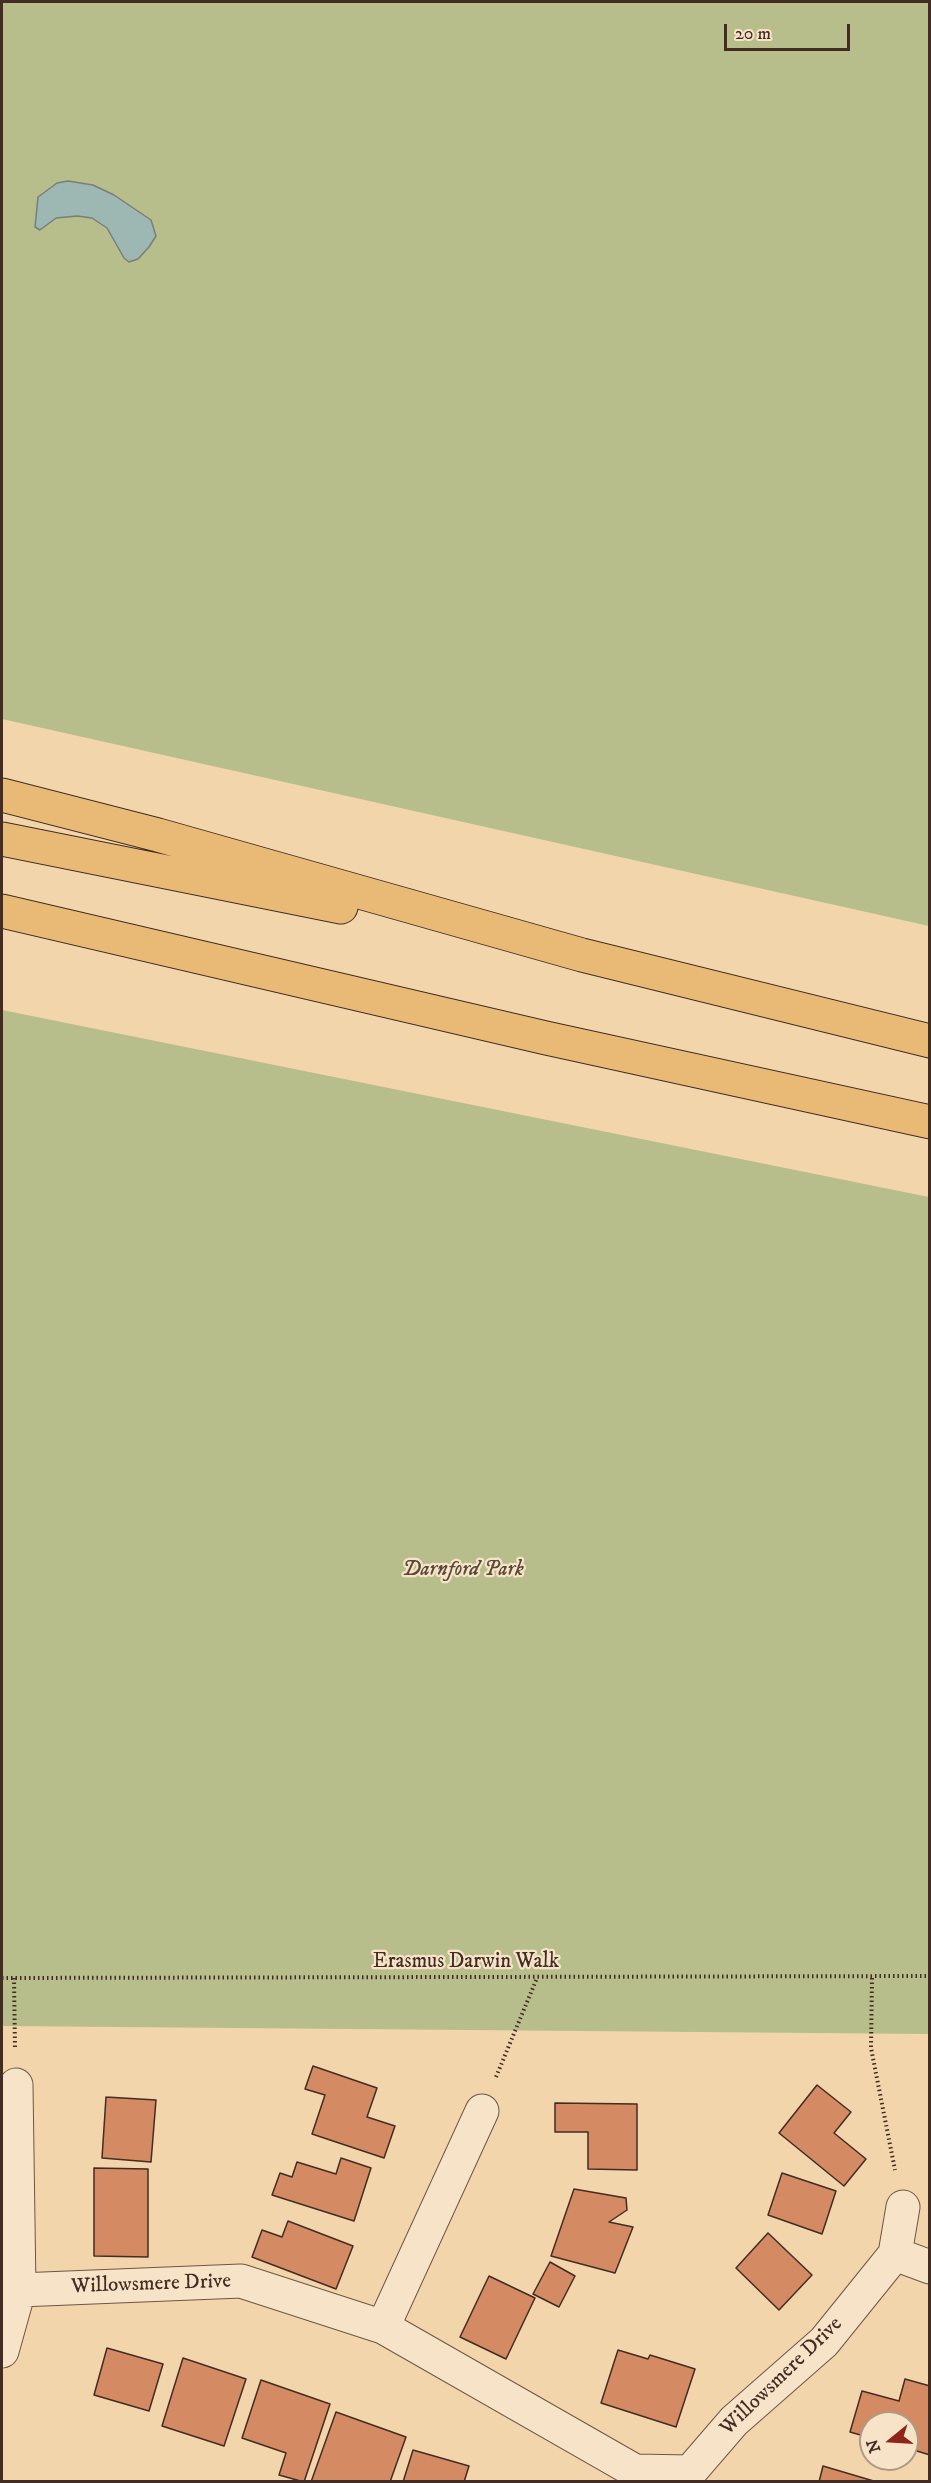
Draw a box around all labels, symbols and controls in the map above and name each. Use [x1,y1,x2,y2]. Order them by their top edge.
scale bar [727,12,853,50]
text: 20 m [735,23,771,45]
park label: Darnford Park [402,1558,524,1584]
street label: Erasmus Darwin Walk [373,1950,559,1976]
street label: Willowsmere Drive [71,2270,231,2300]
street label: Willowsmere Drive [716,2312,848,2442]
north arrow [859,2411,919,2471]
text: N [862,2437,885,2455]

